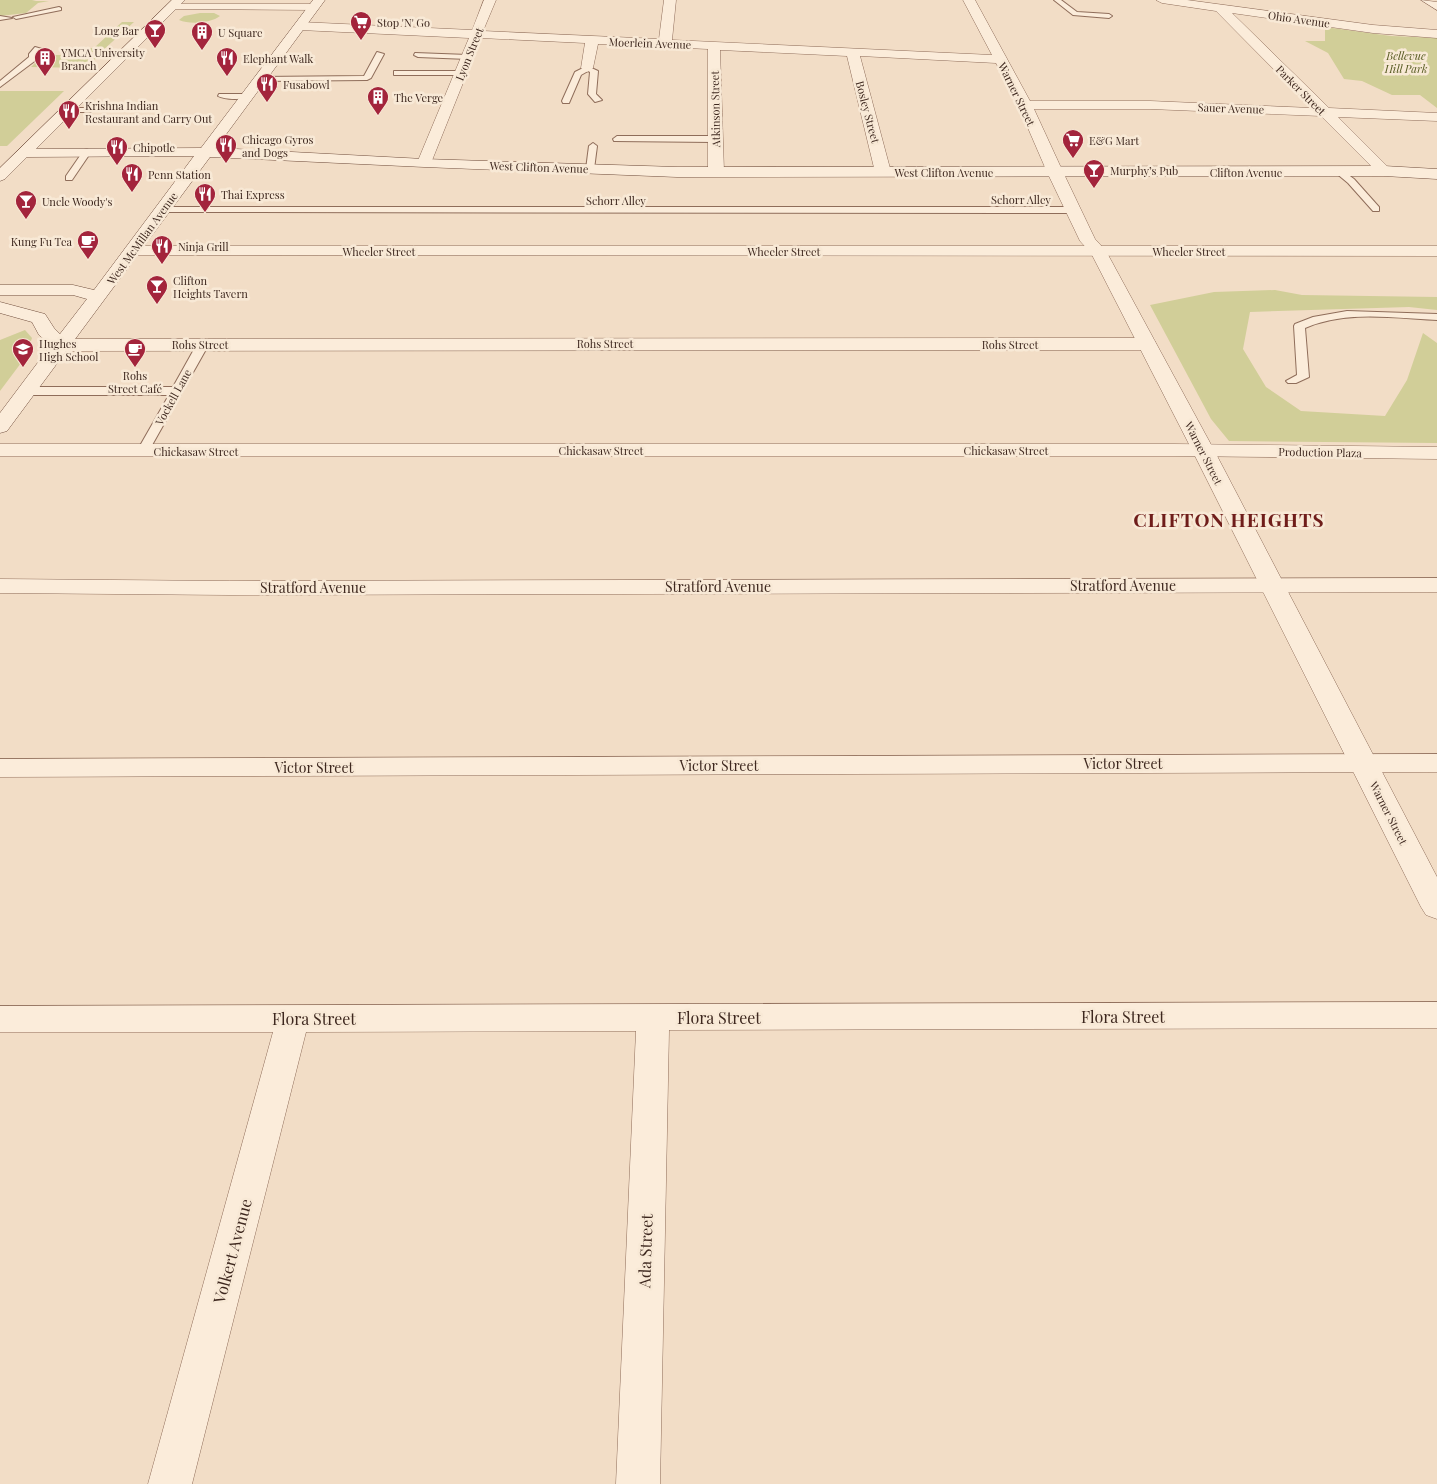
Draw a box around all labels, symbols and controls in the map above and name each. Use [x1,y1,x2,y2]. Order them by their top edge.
street label: Ohio Avenue [1267,7,1331,31]
supermarket icon: Stop 'N' Go [349,10,373,41]
place label: Stop 'N' Go [377,15,430,30]
bar icon: Long Bar [143,18,167,49]
building icon: U Square [190,20,214,51]
place label: Long Bar [94,23,139,38]
place label: U Square [218,25,263,40]
street label: Lyon Street [452,25,487,83]
street label: Moerlein Avenue [608,34,692,52]
place label: YMCA University Branch [60,45,145,73]
building icon: YMCA University Branch [33,46,57,77]
restaurant icon: Elephant Walk [215,46,239,77]
park label: Bellevue Hill Park [1384,48,1428,76]
place label: Elephant Walk [243,51,313,66]
street label: Warner Street [995,59,1039,128]
street label: Parker Street [1273,62,1329,118]
street label: Atkinson Street [707,71,723,148]
restaurant icon: Fusabowl [255,72,279,103]
place label: Fusabowl [283,77,330,92]
street label: Bosley Street [852,79,884,145]
building icon: The Verge [366,85,390,116]
place label: The Verge [394,90,444,105]
place label: Krishna Indian Restaurant and Carry Out [85,98,212,126]
restaurant icon: Krishna Indian Restaurant and Carry Out [57,99,81,130]
street label: Sauer Avenue [1197,99,1265,117]
supermarket icon: E&G Mart [1061,128,1085,159]
place label: Chicago Gyros and Dogs [242,132,313,160]
restaurant icon: Chicago Gyros and Dogs [214,133,238,164]
place label: E&G Mart [1089,133,1139,148]
restaurant icon: Chipotle [105,135,129,166]
place label: Chipotle [133,140,176,155]
street label: West Clifton Avenue [488,158,589,176]
bar icon: Murphy’s Pub [1082,158,1106,189]
restaurant icon: Penn Station [120,162,144,193]
place label: Murphy’s Pub [1110,163,1178,178]
street label: West Clifton Avenue [894,165,994,180]
street label: Clifton Avenue [1210,165,1283,180]
place label: Penn Station [148,167,211,182]
restaurant icon: Thai Express [193,182,217,213]
place label: Thai Express [221,187,285,202]
street label: West McMillan Avenue [103,188,181,288]
bar icon: Uncle Woody's [14,189,38,220]
street label: Schorr Alley [991,192,1051,207]
street label: Schorr Alley [586,193,646,208]
place label: Uncle Woody's [42,194,112,209]
cafe icon: Kung Fu Tea [76,229,100,260]
place label: Kung Fu Tea [11,234,73,249]
restaurant icon: Ninja Grill [150,234,174,265]
place label: Ninja Grill [178,239,229,254]
street label: Wheeler Street [341,244,416,259]
street label: Wheeler Street [746,244,821,259]
street label: Wheeler Street [1151,244,1226,259]
place label: Clifton Heights Tavern [173,273,248,301]
bar icon: Clifton Heights Tavern [145,274,169,305]
place label: Hughes High School [39,336,98,364]
street label: Rohs Street [577,336,633,351]
school or university icon: Hughes High School [11,337,35,368]
cafe icon: Rohs Street Café [123,337,147,368]
street label: Rohs Street [172,337,228,352]
street label: Rohs Street [982,337,1038,352]
street label: Vockell Lane [151,366,195,429]
place label: Rohs Street Café [108,368,163,396]
street label: Warner Street [1181,418,1226,487]
street label: Chickasaw Street [559,443,644,458]
street label: Chickasaw Street [964,443,1049,458]
street label: Chickasaw Street [154,444,239,459]
street label: Production Plaza [1278,444,1362,460]
district label: CLIFTON HEIGHTS [1133,506,1325,532]
street label: Stratford Avenue [1070,576,1176,595]
street label: Stratford Avenue [665,577,771,596]
street label: Stratford Avenue [260,578,366,597]
street label: Victor Street [1083,754,1164,773]
street label: Victor Street [679,756,760,775]
street label: Victor Street [274,758,355,777]
street label: Warner Street [1366,778,1411,847]
street label: Flora Street [1081,1006,1165,1027]
street label: Flora Street [677,1007,761,1028]
street label: Flora Street [272,1008,356,1029]
street label: Volkert Avenue [208,1196,256,1307]
street label: Ada Street [633,1213,657,1289]

